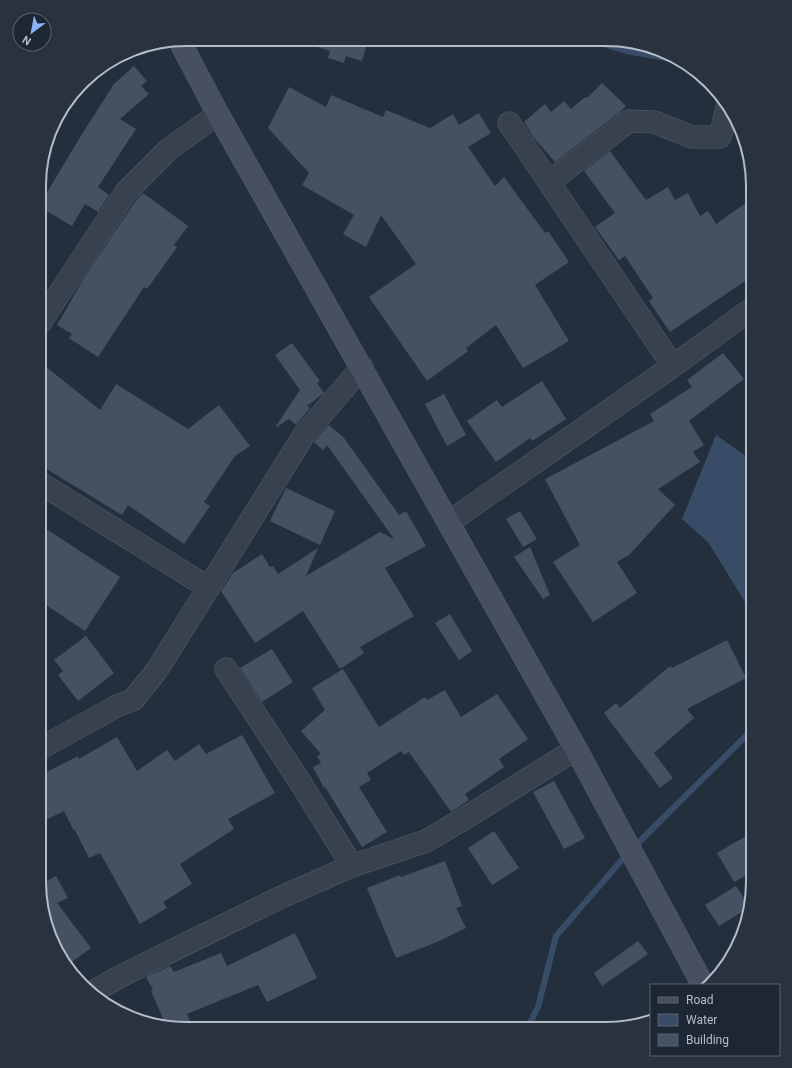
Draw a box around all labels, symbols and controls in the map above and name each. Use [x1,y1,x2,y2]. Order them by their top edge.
north arrow [12,12,52,52]
text: N [20,32,34,48]
legend [650,984,780,1056]
text: Road [686,993,714,1007]
text: Water [686,1013,717,1027]
text: Building [686,1033,729,1047]

